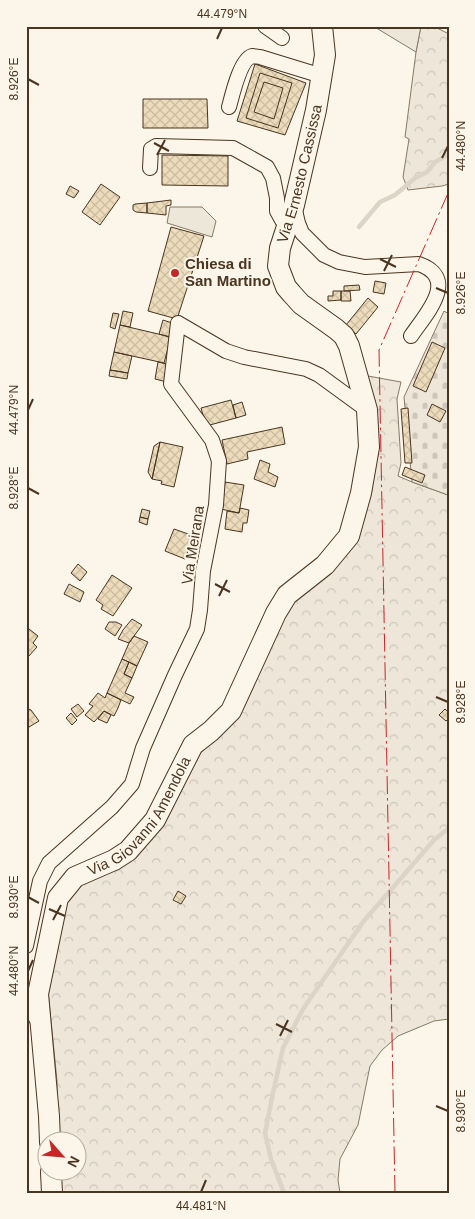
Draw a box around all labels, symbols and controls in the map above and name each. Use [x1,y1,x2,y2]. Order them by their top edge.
text: 44.479°N [197,7,247,21]
text: 8.926°E [7,58,21,100]
street label: Via Ernesto Cassissa [273,103,325,245]
text: 44.480°N [454,121,468,171]
place label: Chiesa di San Martino [185,255,271,289]
marker: Chiesa di San Martino [169,267,181,279]
text: 8.926°E [454,272,468,314]
text: 44.479°N [7,385,21,435]
text: 8.928°E [7,467,21,509]
street label: Via Meirana [178,504,207,586]
text: 8.928°E [454,681,468,723]
street label: Via Giovanni Amendola [85,753,194,879]
text: 8.930°E [7,876,21,918]
text: 44.480°N [7,946,21,996]
text: 8.930°E [454,1090,468,1132]
north arrow [38,1132,88,1182]
text: N [64,1154,83,1170]
text: 44.481°N [176,1199,226,1213]

